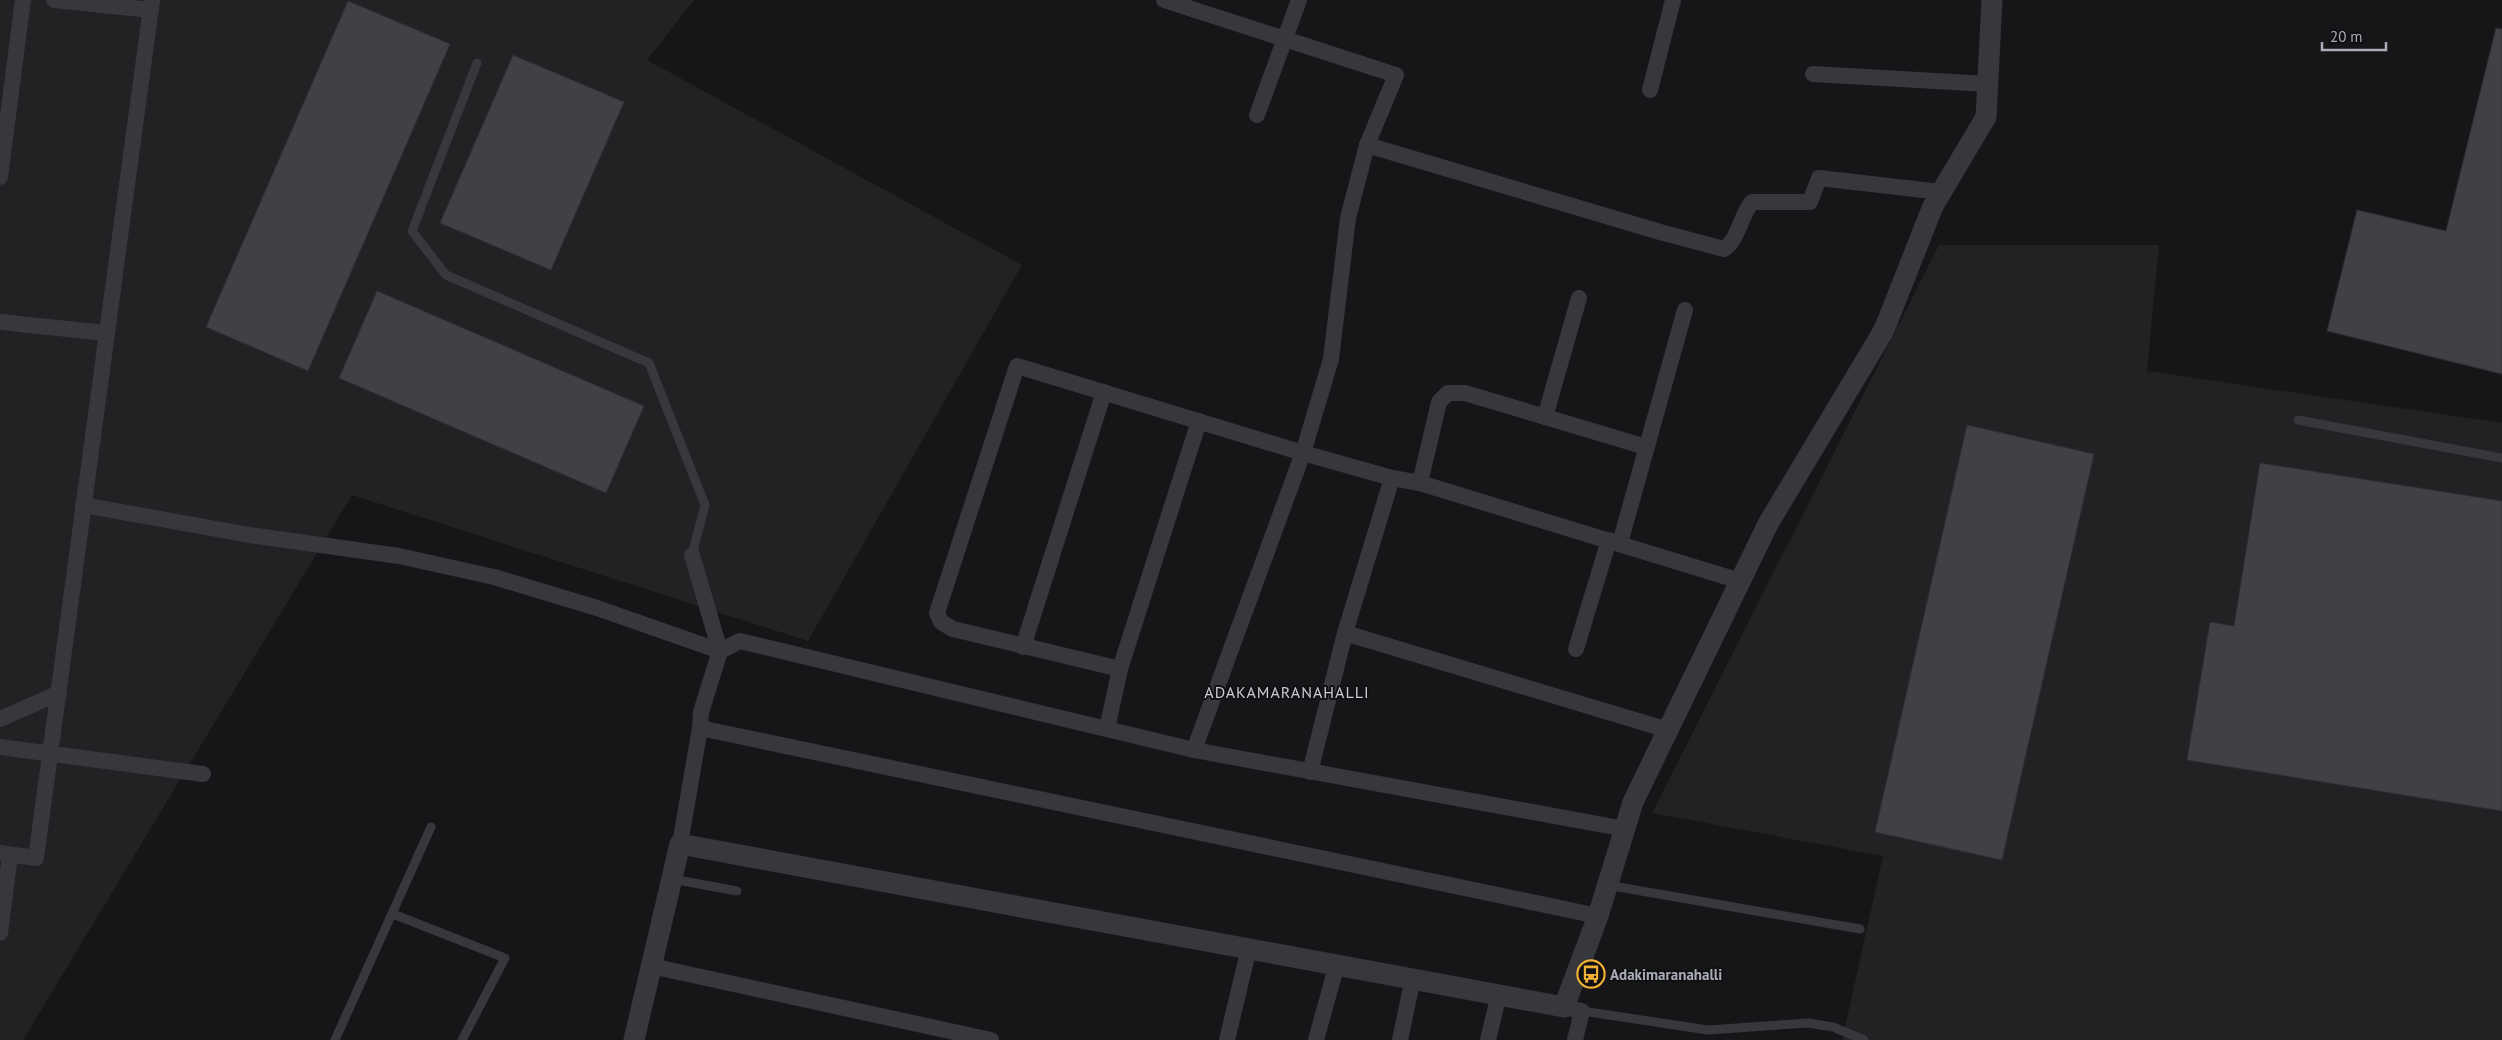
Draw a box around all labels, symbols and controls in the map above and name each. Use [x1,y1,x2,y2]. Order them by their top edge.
scale bar [2322,20,2386,52]
text: 20 m [2330,27,2363,46]
district label: ADAKAMARANAHALLI [1204,682,1370,702]
bus stop icon: Adakimaranahalli [1576,959,1606,989]
place label: Adakimaranahalli [1610,965,1722,984]

